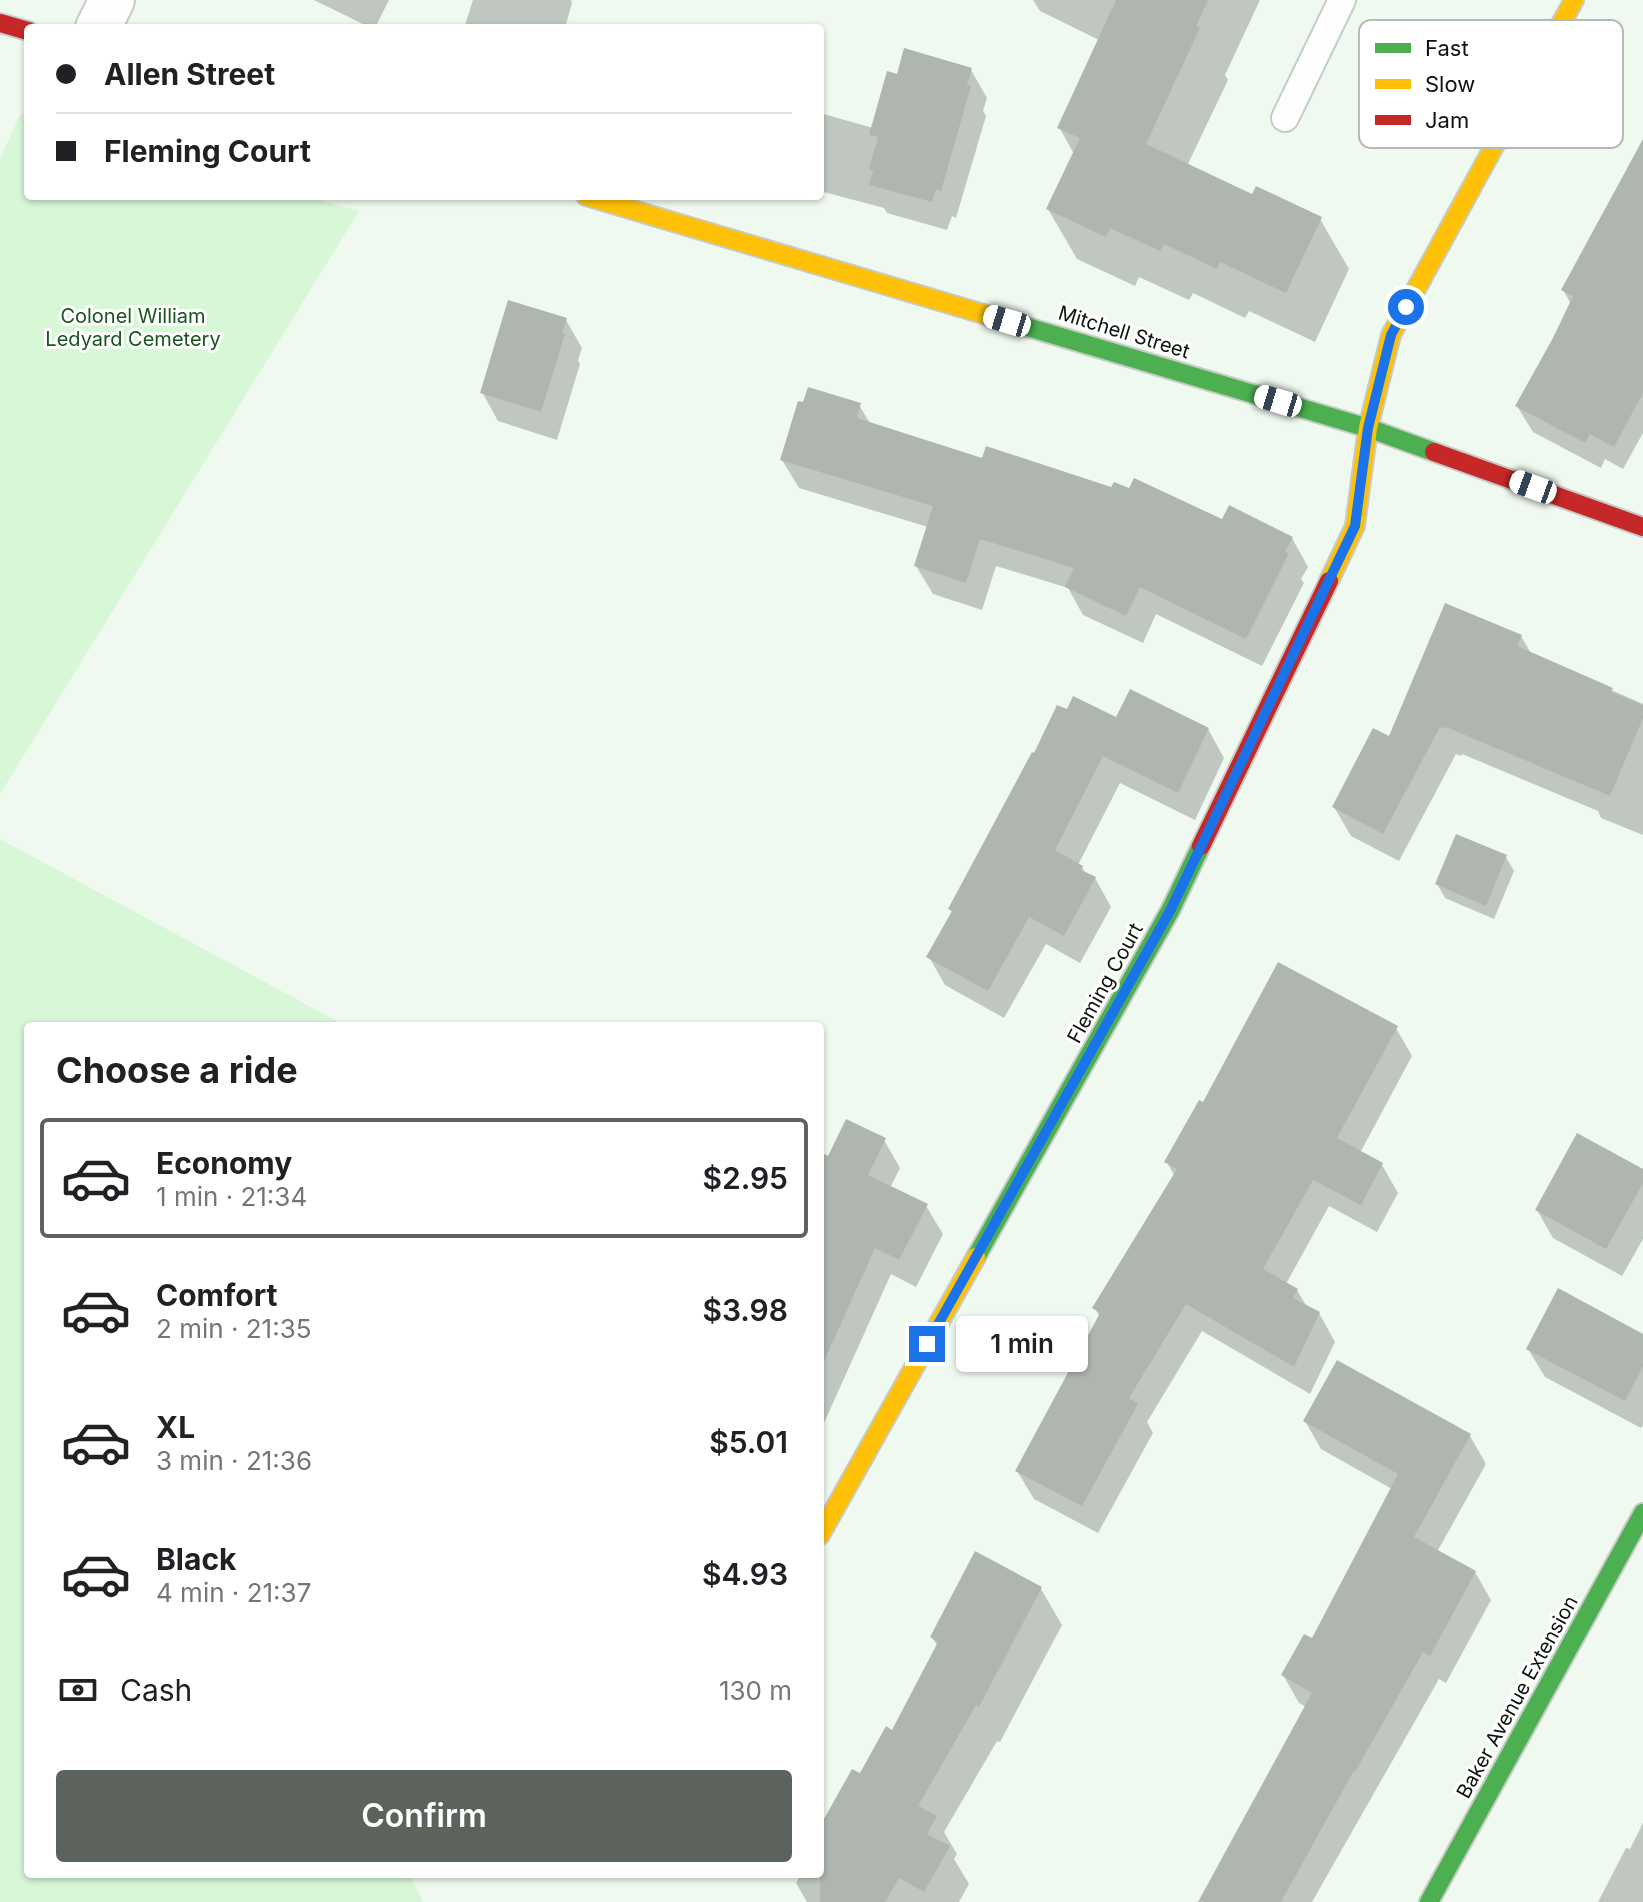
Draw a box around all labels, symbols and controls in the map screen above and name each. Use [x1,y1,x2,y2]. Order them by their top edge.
legend [1359,20,1623,148]
text: Fast [1425,35,1469,61]
text: Allen Street [104,56,275,92]
text: Slow [1425,71,1475,97]
text: Jam [1425,107,1469,133]
text: Fleming Court [104,133,311,169]
route start [1388,289,1424,325]
street label: Mitchell Street [1056,301,1193,363]
car [981,303,1033,339]
park label: Colonel William Ledyard Cemetery [45,304,221,351]
car [1252,383,1304,419]
car [1506,468,1560,506]
street label: Fleming Court [1062,919,1148,1047]
text: Choose a ride [56,1048,298,1092]
icon: car [60,1142,132,1214]
text: Economy [156,1145,292,1181]
text: $2.95 [702,1160,788,1196]
text: 1 min · 21:34 [156,1181,307,1212]
icon: car [60,1274,132,1346]
text: Comfort [156,1277,277,1313]
text: $3.98 [702,1292,788,1328]
text: 2 min · 21:35 [156,1313,312,1344]
callout: 1 min [955,1316,1087,1372]
route end [909,1326,945,1362]
text: 1 min [990,1328,1054,1359]
icon: car [60,1406,132,1478]
text: XL [156,1409,195,1445]
text: $5.01 [709,1424,788,1460]
text: 3 min · 21:36 [156,1445,312,1476]
icon: car [60,1538,132,1610]
text: Black [156,1541,236,1577]
text: $4.93 [702,1556,788,1592]
text: 4 min · 21:37 [156,1577,311,1608]
street label: Baker Avenue Extension [1451,1592,1583,1802]
icon: cash [56,1668,100,1712]
text: Cash [120,1672,192,1708]
text: 130 m [719,1675,792,1706]
button: Confirm [56,1770,792,1862]

